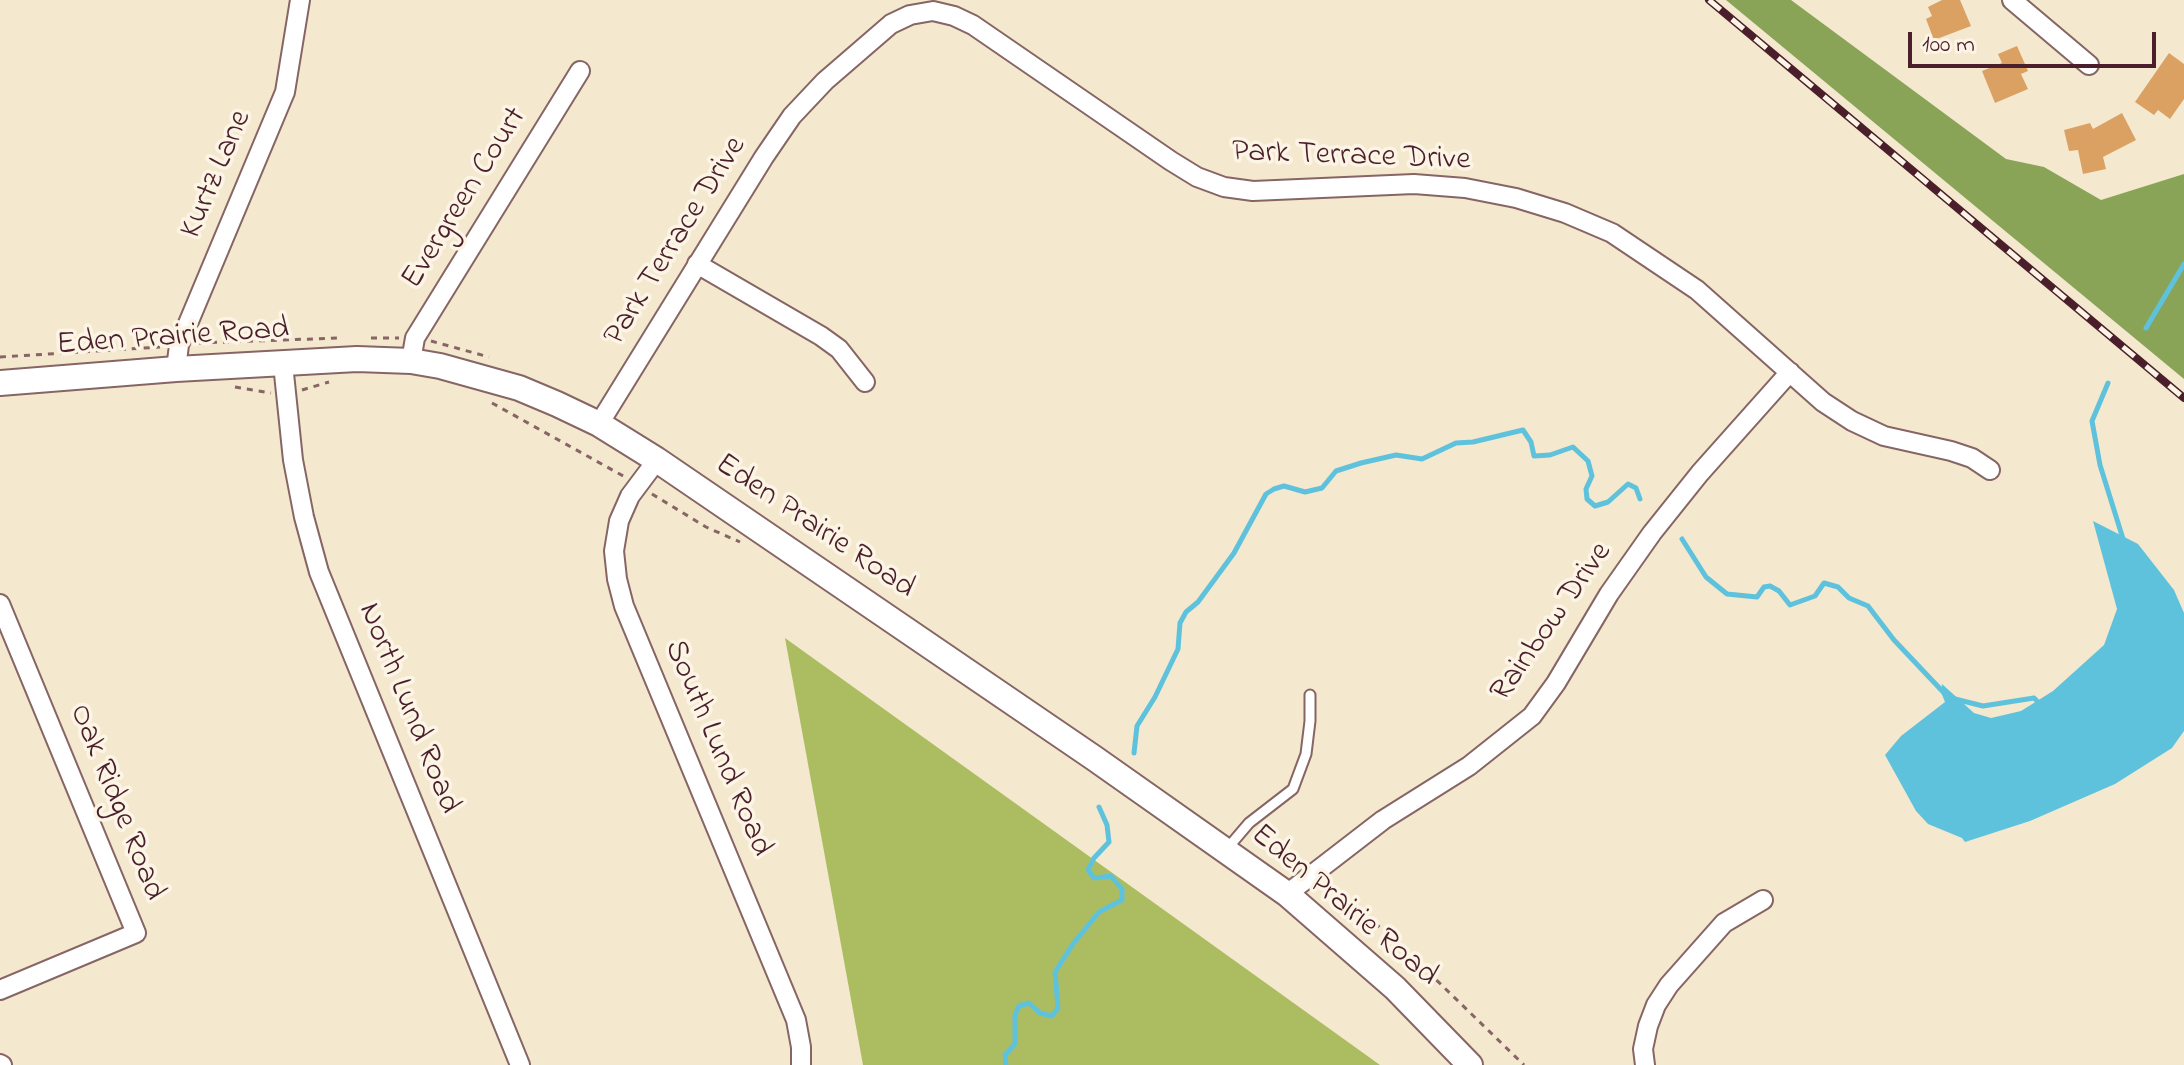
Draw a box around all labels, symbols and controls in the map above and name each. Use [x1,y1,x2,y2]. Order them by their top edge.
scale bar [1912,16,2160,66]
text: 100 m [1922,28,1975,63]
street label: Evergreen Court [395,101,537,297]
street label: Kurtz Lane [174,105,262,245]
street label: Park Terrace Drive [597,130,757,354]
street label: Park Terrace Drive [1231,135,1471,181]
street label: Eden Prairie Road [56,312,290,366]
street label: Eden Prairie Road [707,447,921,609]
street label: Rainbow Drive [1484,536,1622,710]
street label: North Lund Road [347,598,467,820]
street label: South Lund Road [653,635,779,863]
street label: Oak Ridge Road [58,699,172,907]
street label: Eden Prairie Road [1242,818,1444,996]

